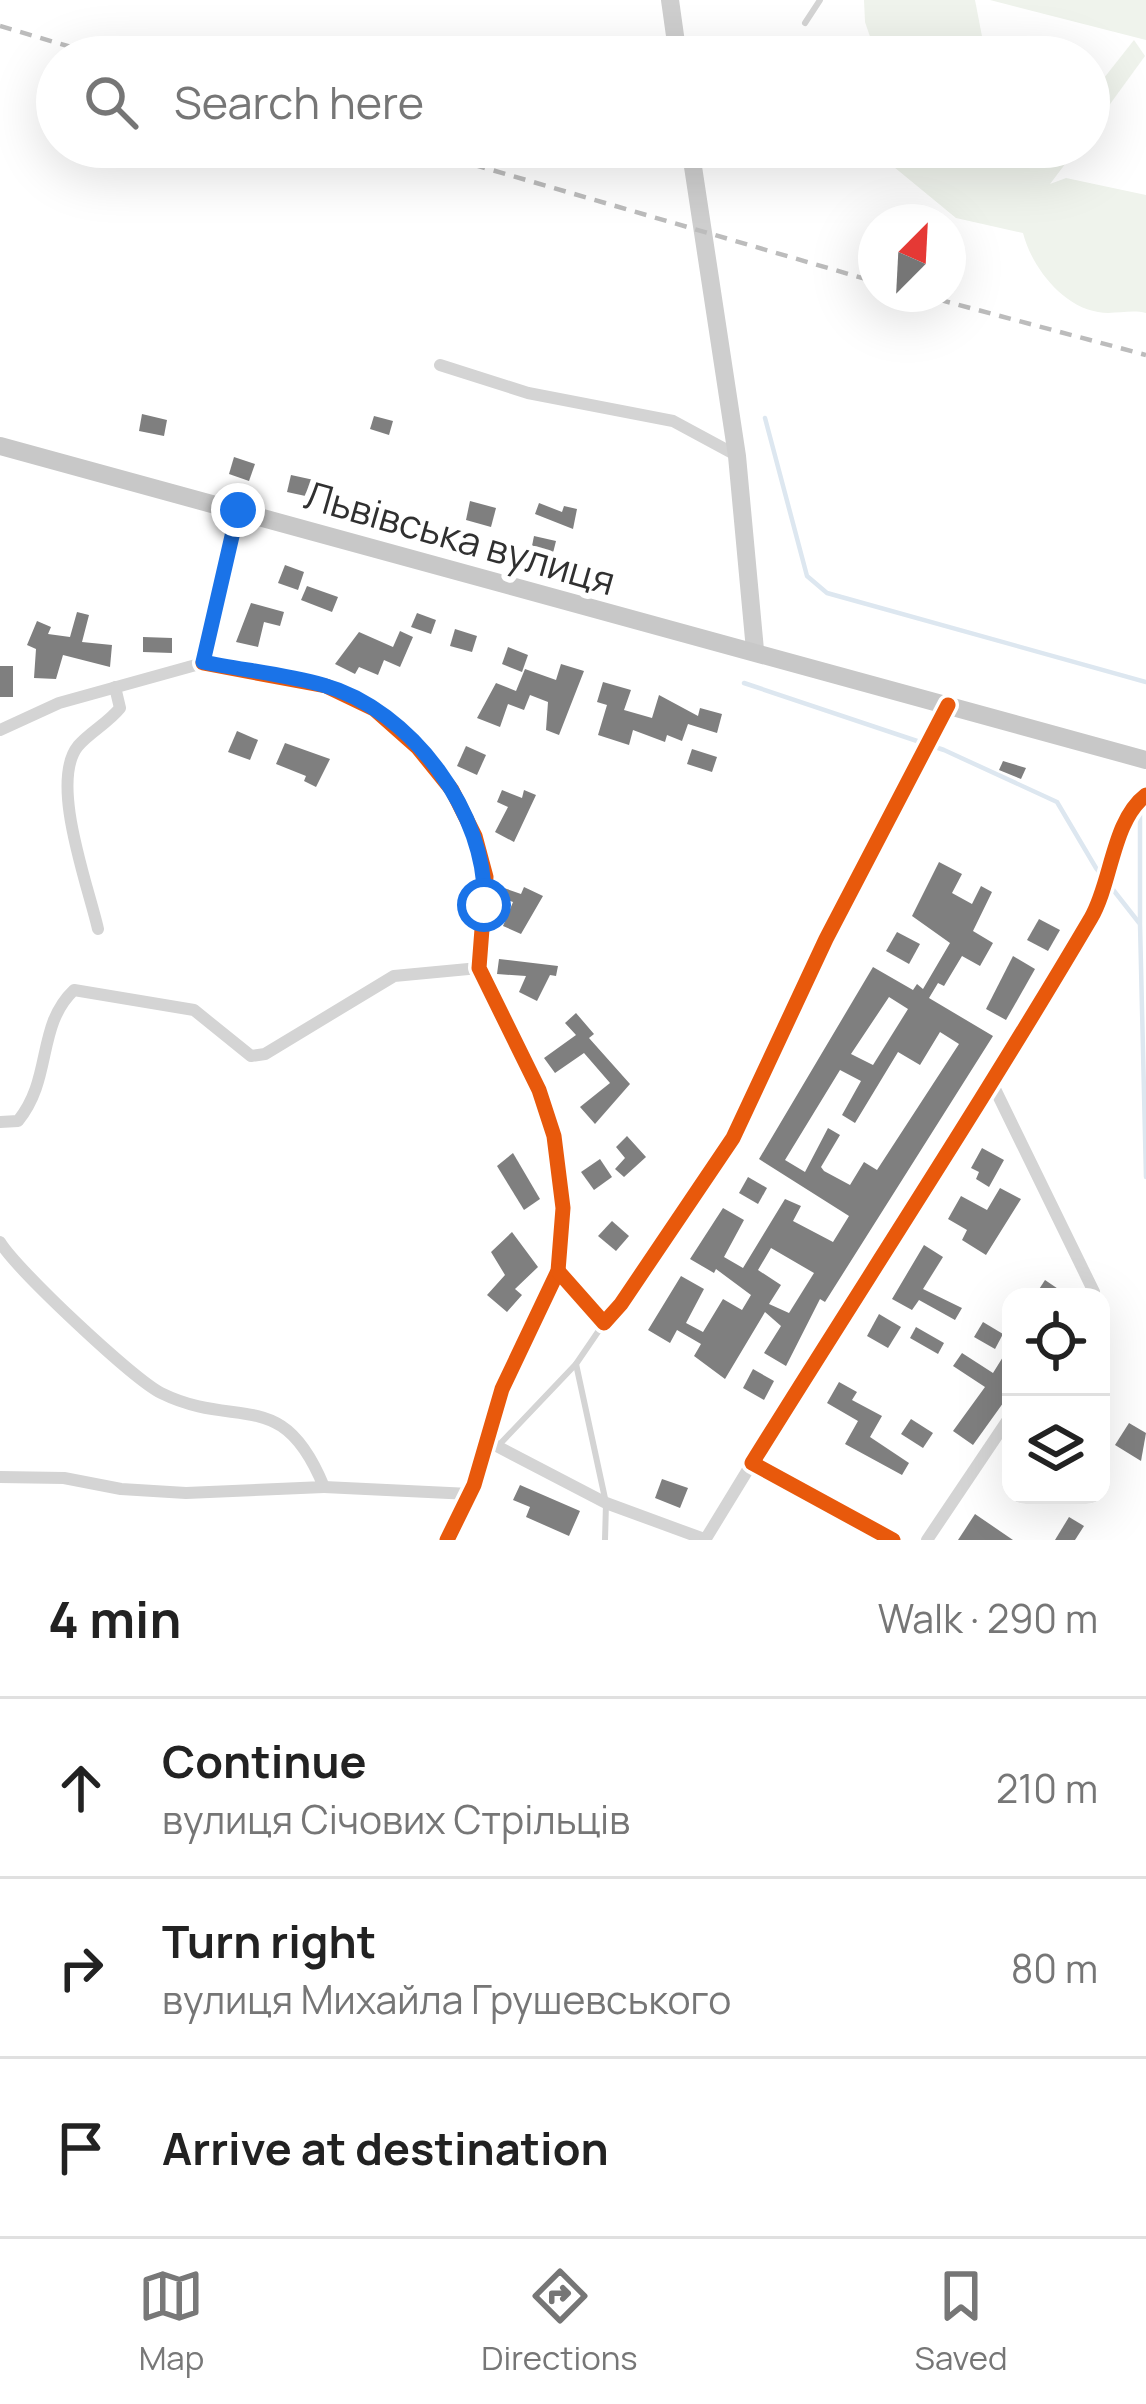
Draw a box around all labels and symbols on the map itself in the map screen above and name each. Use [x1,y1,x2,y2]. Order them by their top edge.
north arrow [858,204,966,312]
street label: Львівська вулиця [299,467,622,607]
route end [211,483,265,537]
route start [457,878,511,932]

